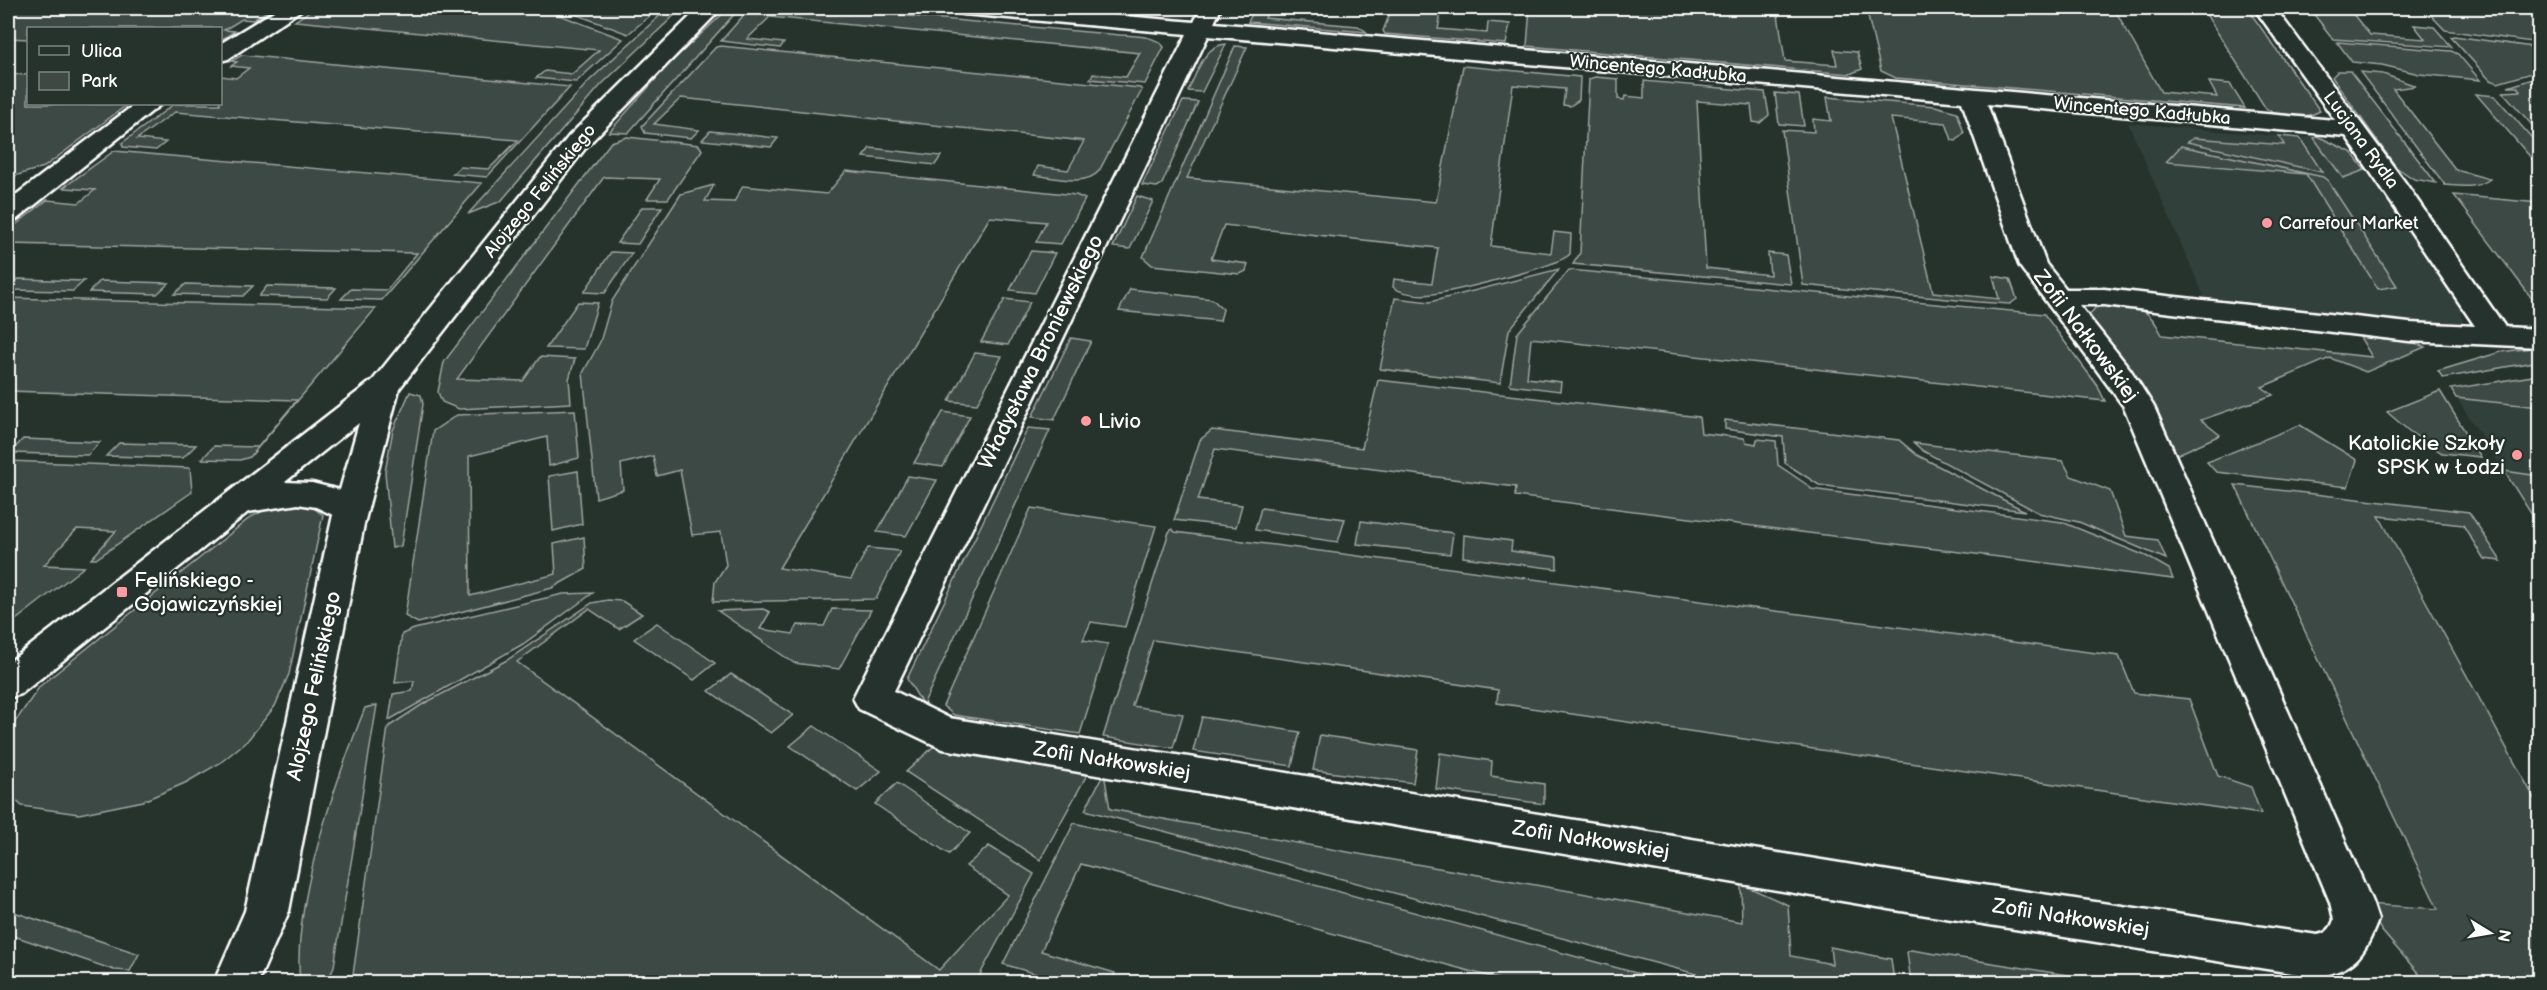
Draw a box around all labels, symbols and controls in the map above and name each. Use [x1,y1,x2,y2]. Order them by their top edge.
legend [27,27,222,105]
text: Ulica [81,41,122,62]
street label: Wincentego Kadłubka [1569,51,1747,87]
text: Park [81,71,117,92]
street label: Lucjana Rydla [2319,87,2403,193]
street label: Wincentego Kadłubka [2053,93,2231,129]
street label: Alojzego Felińskiego [480,120,600,262]
place label: Carrefour Market [2279,213,2419,234]
marker: Carrefour Market [2260,216,2274,230]
street label: Władysława Broniewskiego [973,231,1109,473]
street label: Zofii Nałkowskiej [2028,264,2144,407]
place label: Livio [1098,409,1141,434]
marker: Livio [1079,414,1093,428]
place label: Katolickie Szkoły SPSK w Łodzi [2348,431,2505,480]
marker: Katolickie Szkoły SPSK w Łodzi [2510,448,2524,462]
place label: Felińskiego - Gojawiczyńskiej [134,568,282,617]
marker: Felińskiego - Gojawiczyńskiej [115,585,129,599]
street label: Alojzego Felińskiego [282,589,346,783]
street label: Zofii Nałkowskiej [1031,736,1192,786]
street label: Zofii Nałkowskiej [1510,815,1671,865]
street label: Zofii Nałkowskiej [1990,893,2151,943]
north arrow [2460,903,2520,963]
text: N [2493,928,2514,943]

